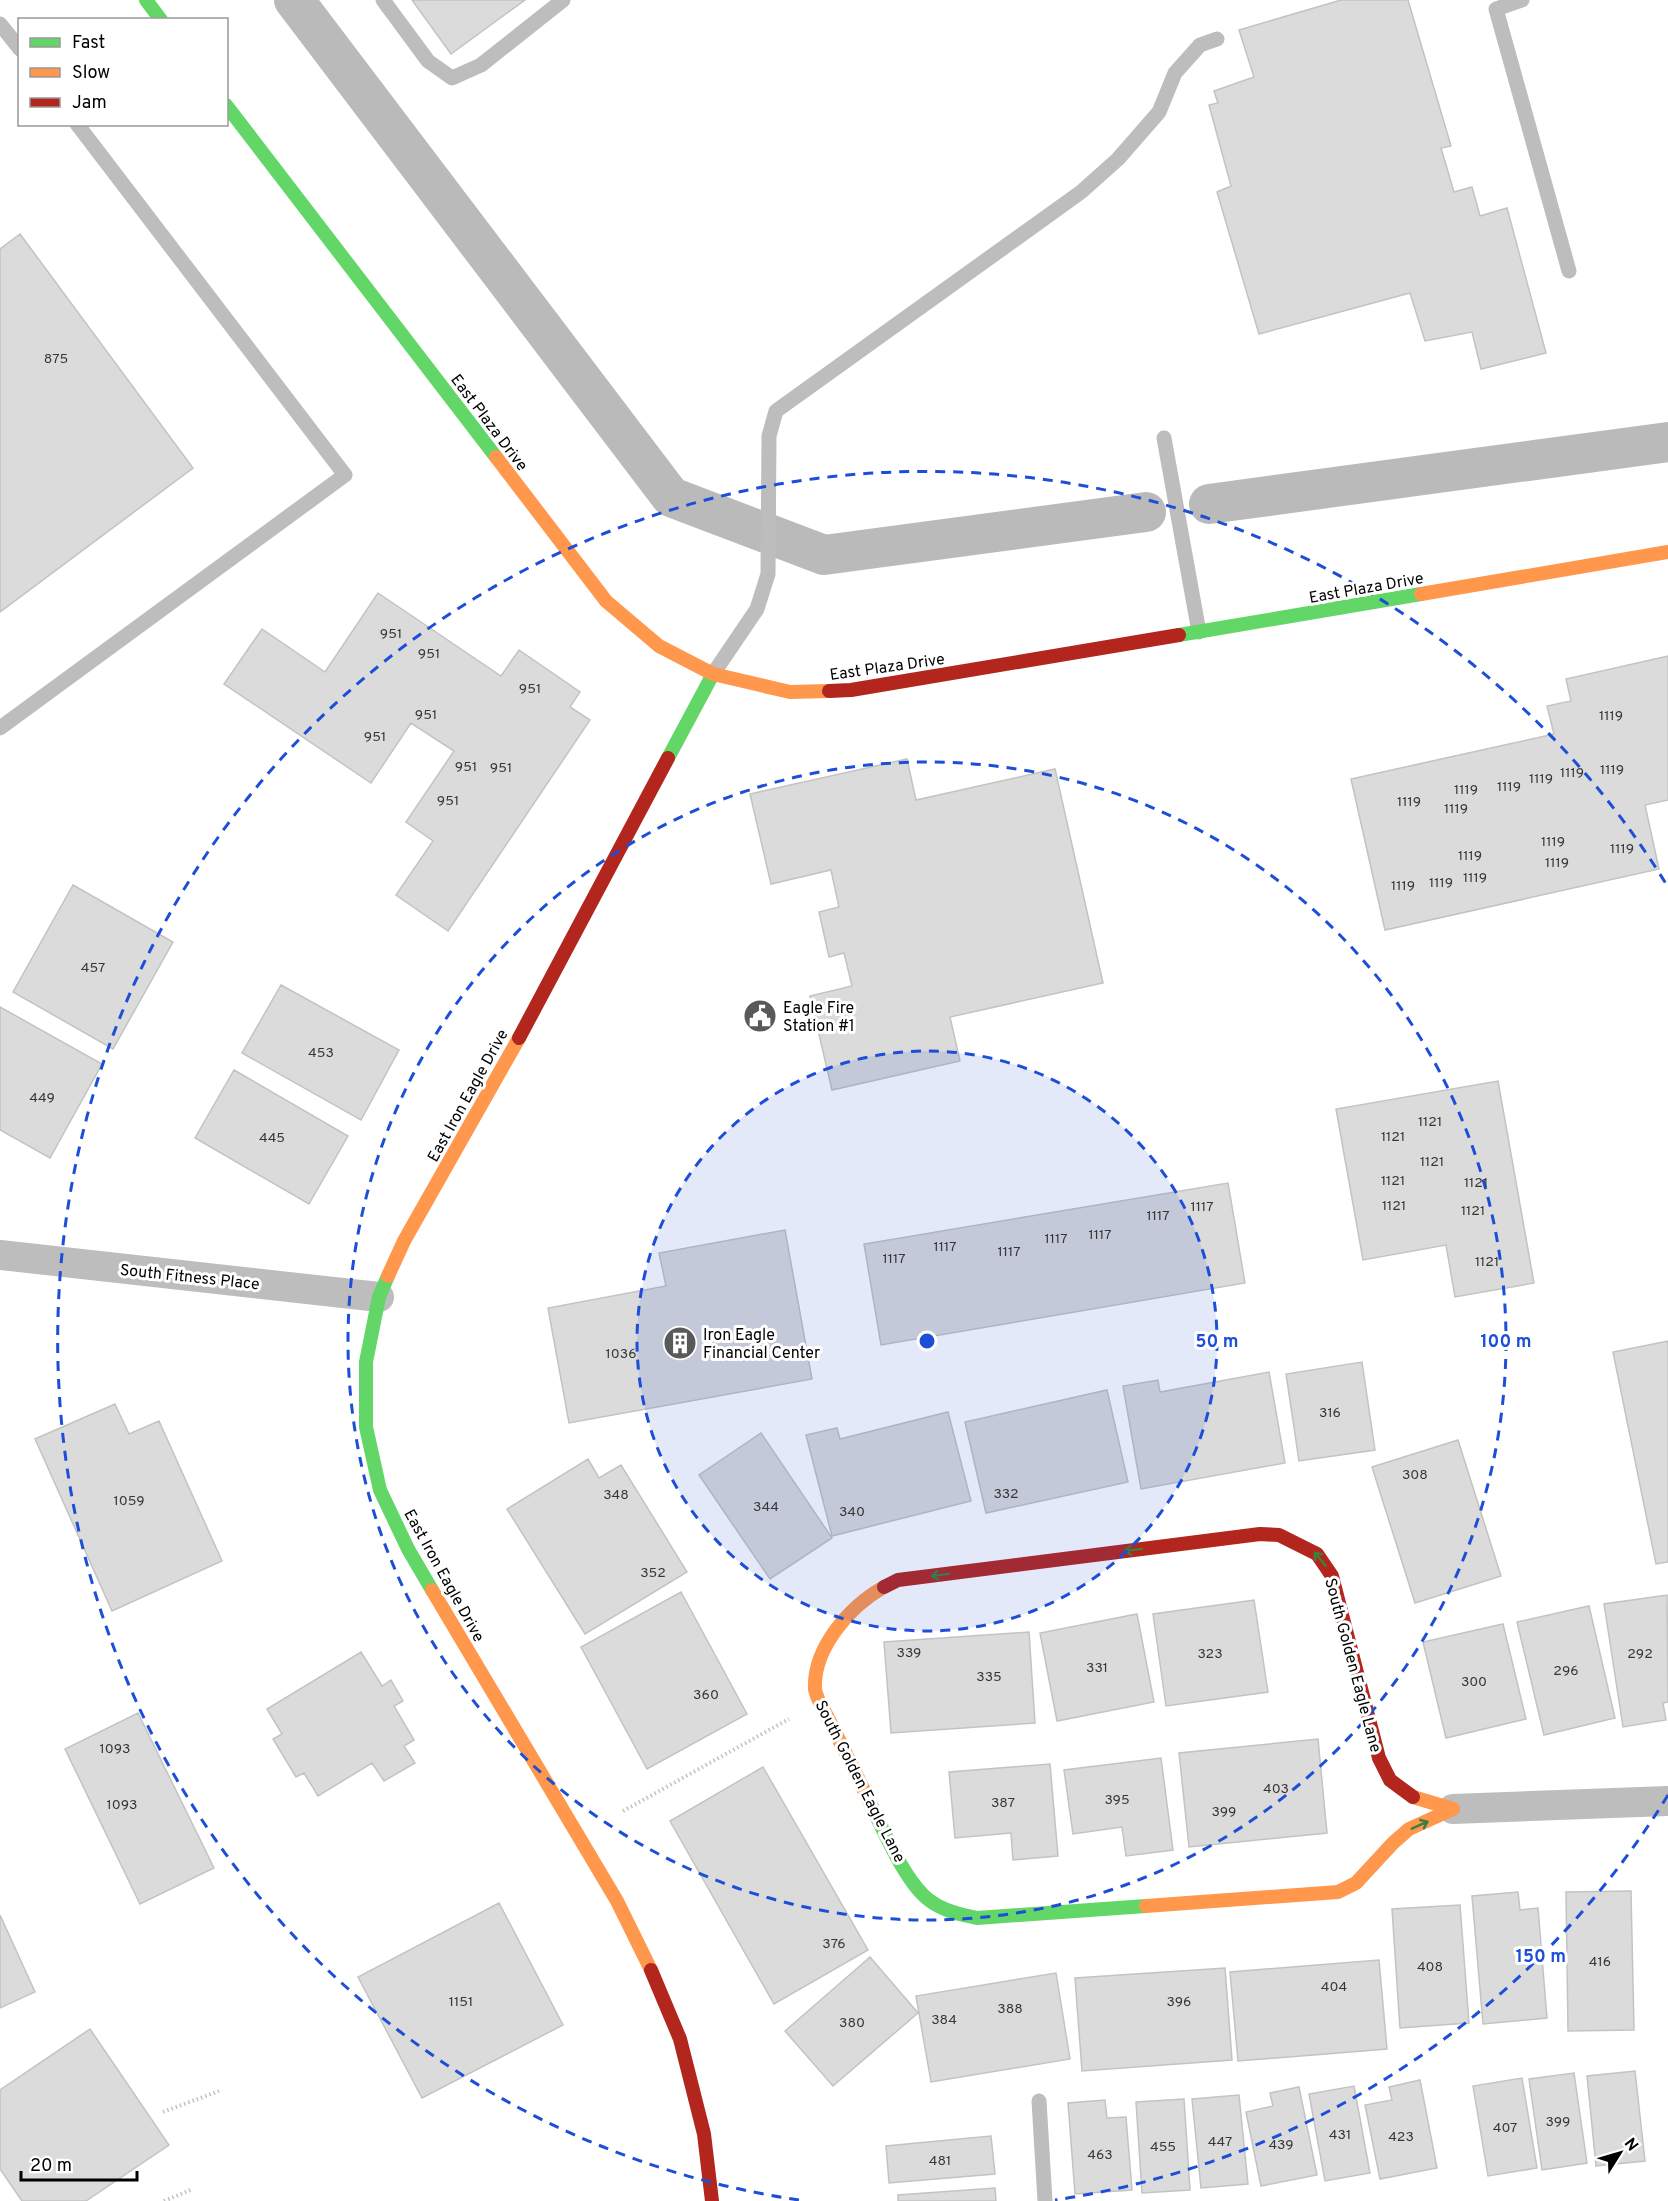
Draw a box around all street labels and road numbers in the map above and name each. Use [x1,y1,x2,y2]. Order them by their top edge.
street label: East Plaza Drive [446,371,531,476]
street label: East Plaza Drive [1308,569,1425,609]
street label: East Plaza Drive [828,650,946,686]
street label: East Iron Eagle Drive [424,1026,514,1166]
street label: South Fitness Place [119,1261,261,1295]
street label: East Iron Eagle Drive [398,1506,488,1646]
street label: South Golden Eagle Lane [1319,1576,1385,1755]
street label: South Golden Eagle Lane [810,1697,909,1866]

